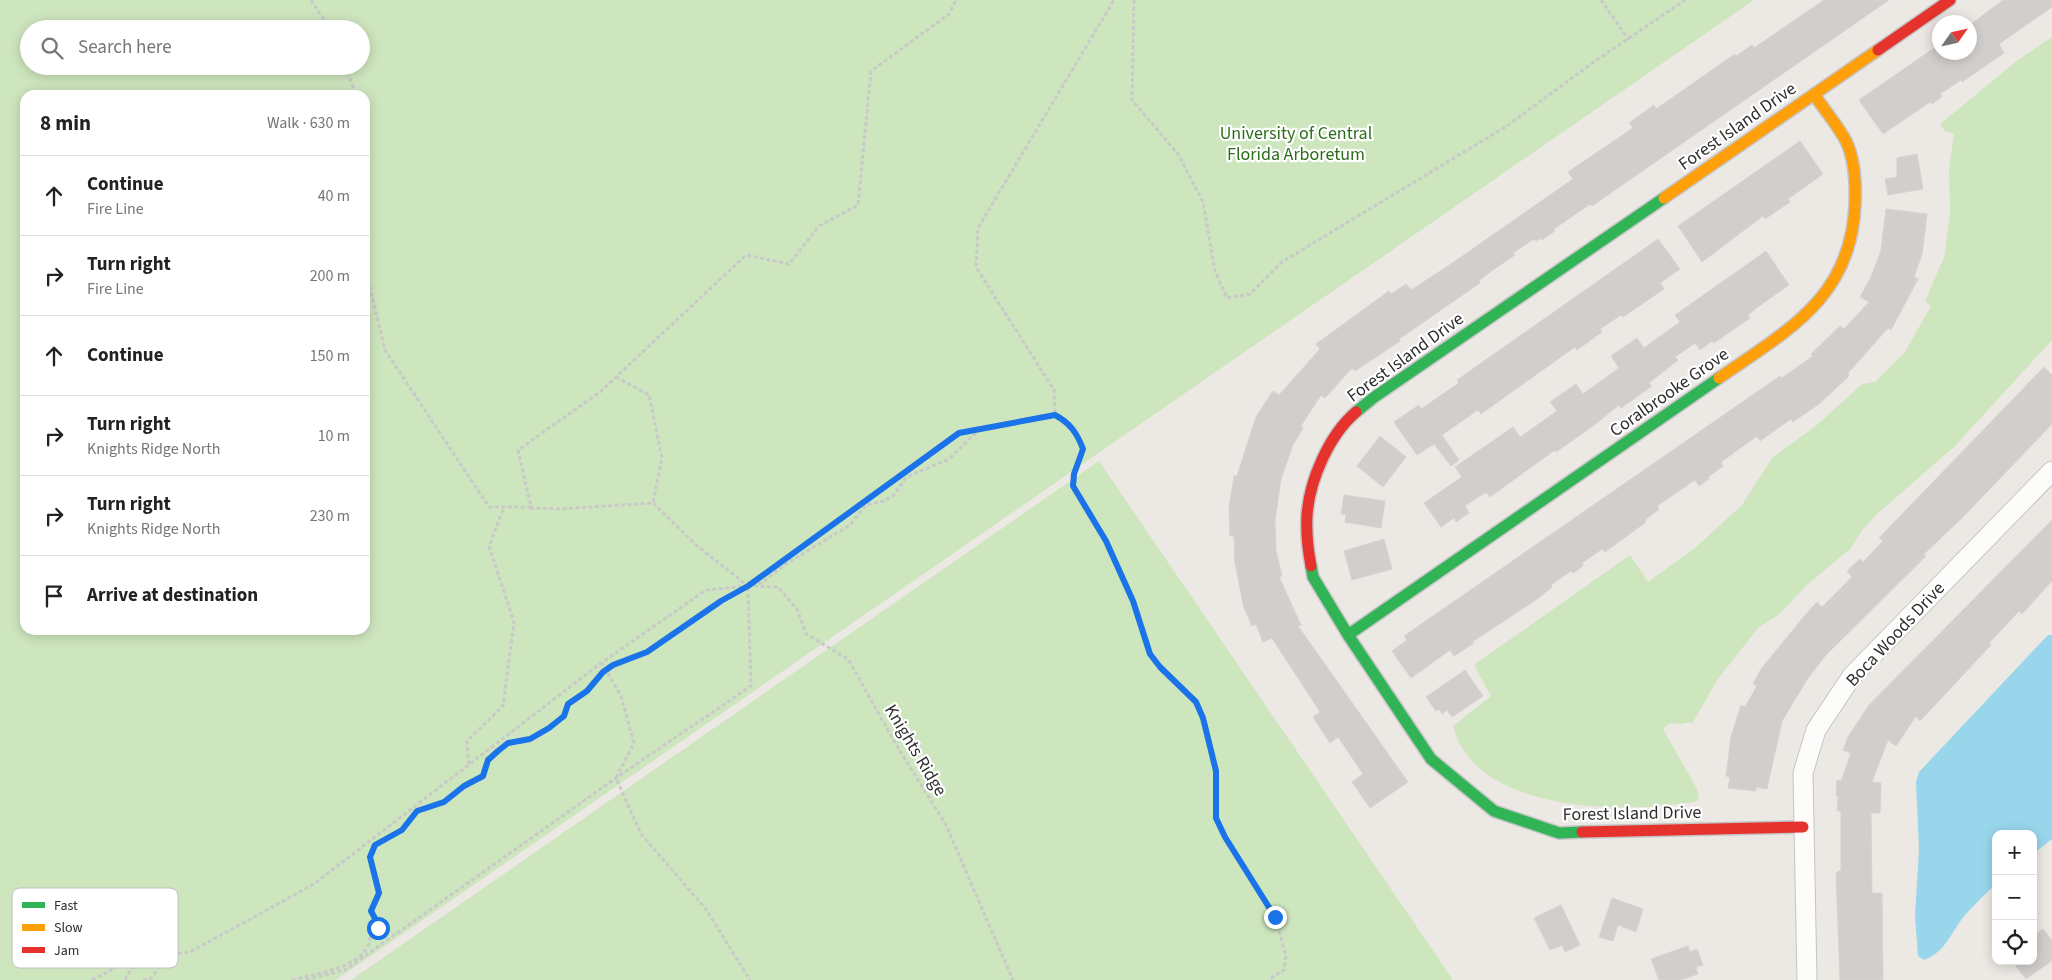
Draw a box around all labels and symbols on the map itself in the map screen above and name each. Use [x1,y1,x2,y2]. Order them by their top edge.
north arrow [1932,15,1977,60]
street label: Forest Island Drive [1673,76,1801,176]
park label: University of Central Florida Arboretum [1220,121,1372,167]
street label: Forest Island Drive [1342,307,1469,408]
street label: Coralbrooke Grove [1605,342,1734,443]
street label: Boca Woods Drive [1840,576,1951,692]
street label: Knights Ridge [878,700,953,801]
street label: Forest Island Drive [1562,800,1702,827]
legend [12,888,178,968]
text: Fast [54,896,78,916]
route end [1264,906,1287,929]
route start [367,917,390,940]
text: Slow [54,918,83,938]
text: Jam [54,941,79,961]

